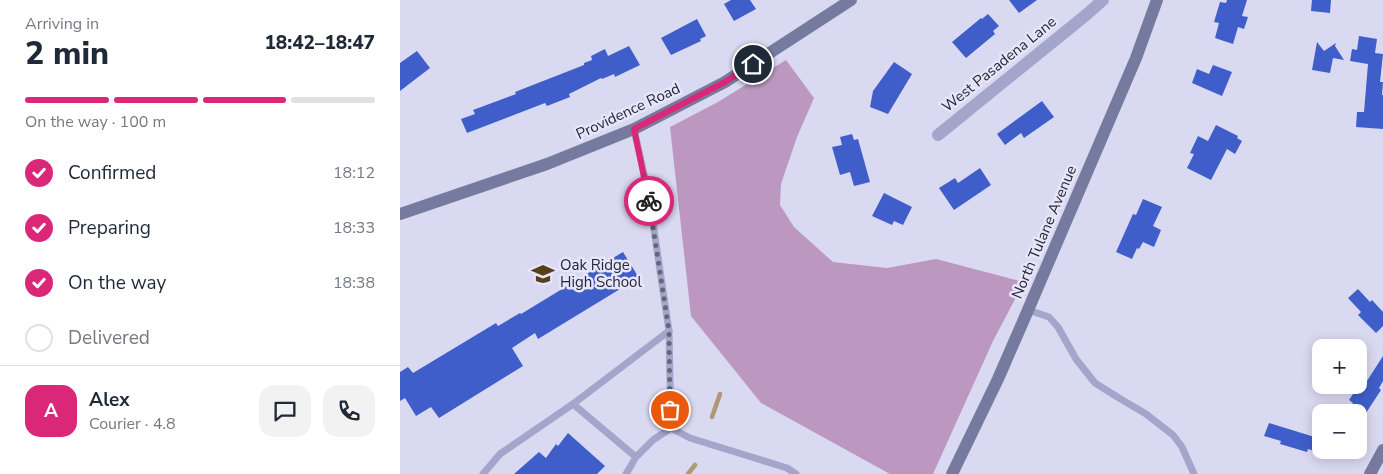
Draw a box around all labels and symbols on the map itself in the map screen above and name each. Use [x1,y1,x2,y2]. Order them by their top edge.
street label: West Pasadena Lane [938,12,1060,116]
pin [732,43,774,85]
street label: Providence Road [573,78,683,144]
street label: North Tulane Avenue [1007,162,1081,302]
courier [624,176,674,226]
place label: Oak Ridge High School [560,255,642,292]
school or university icon: Oak Ridge High School [530,261,556,287]
pin [649,389,691,431]

